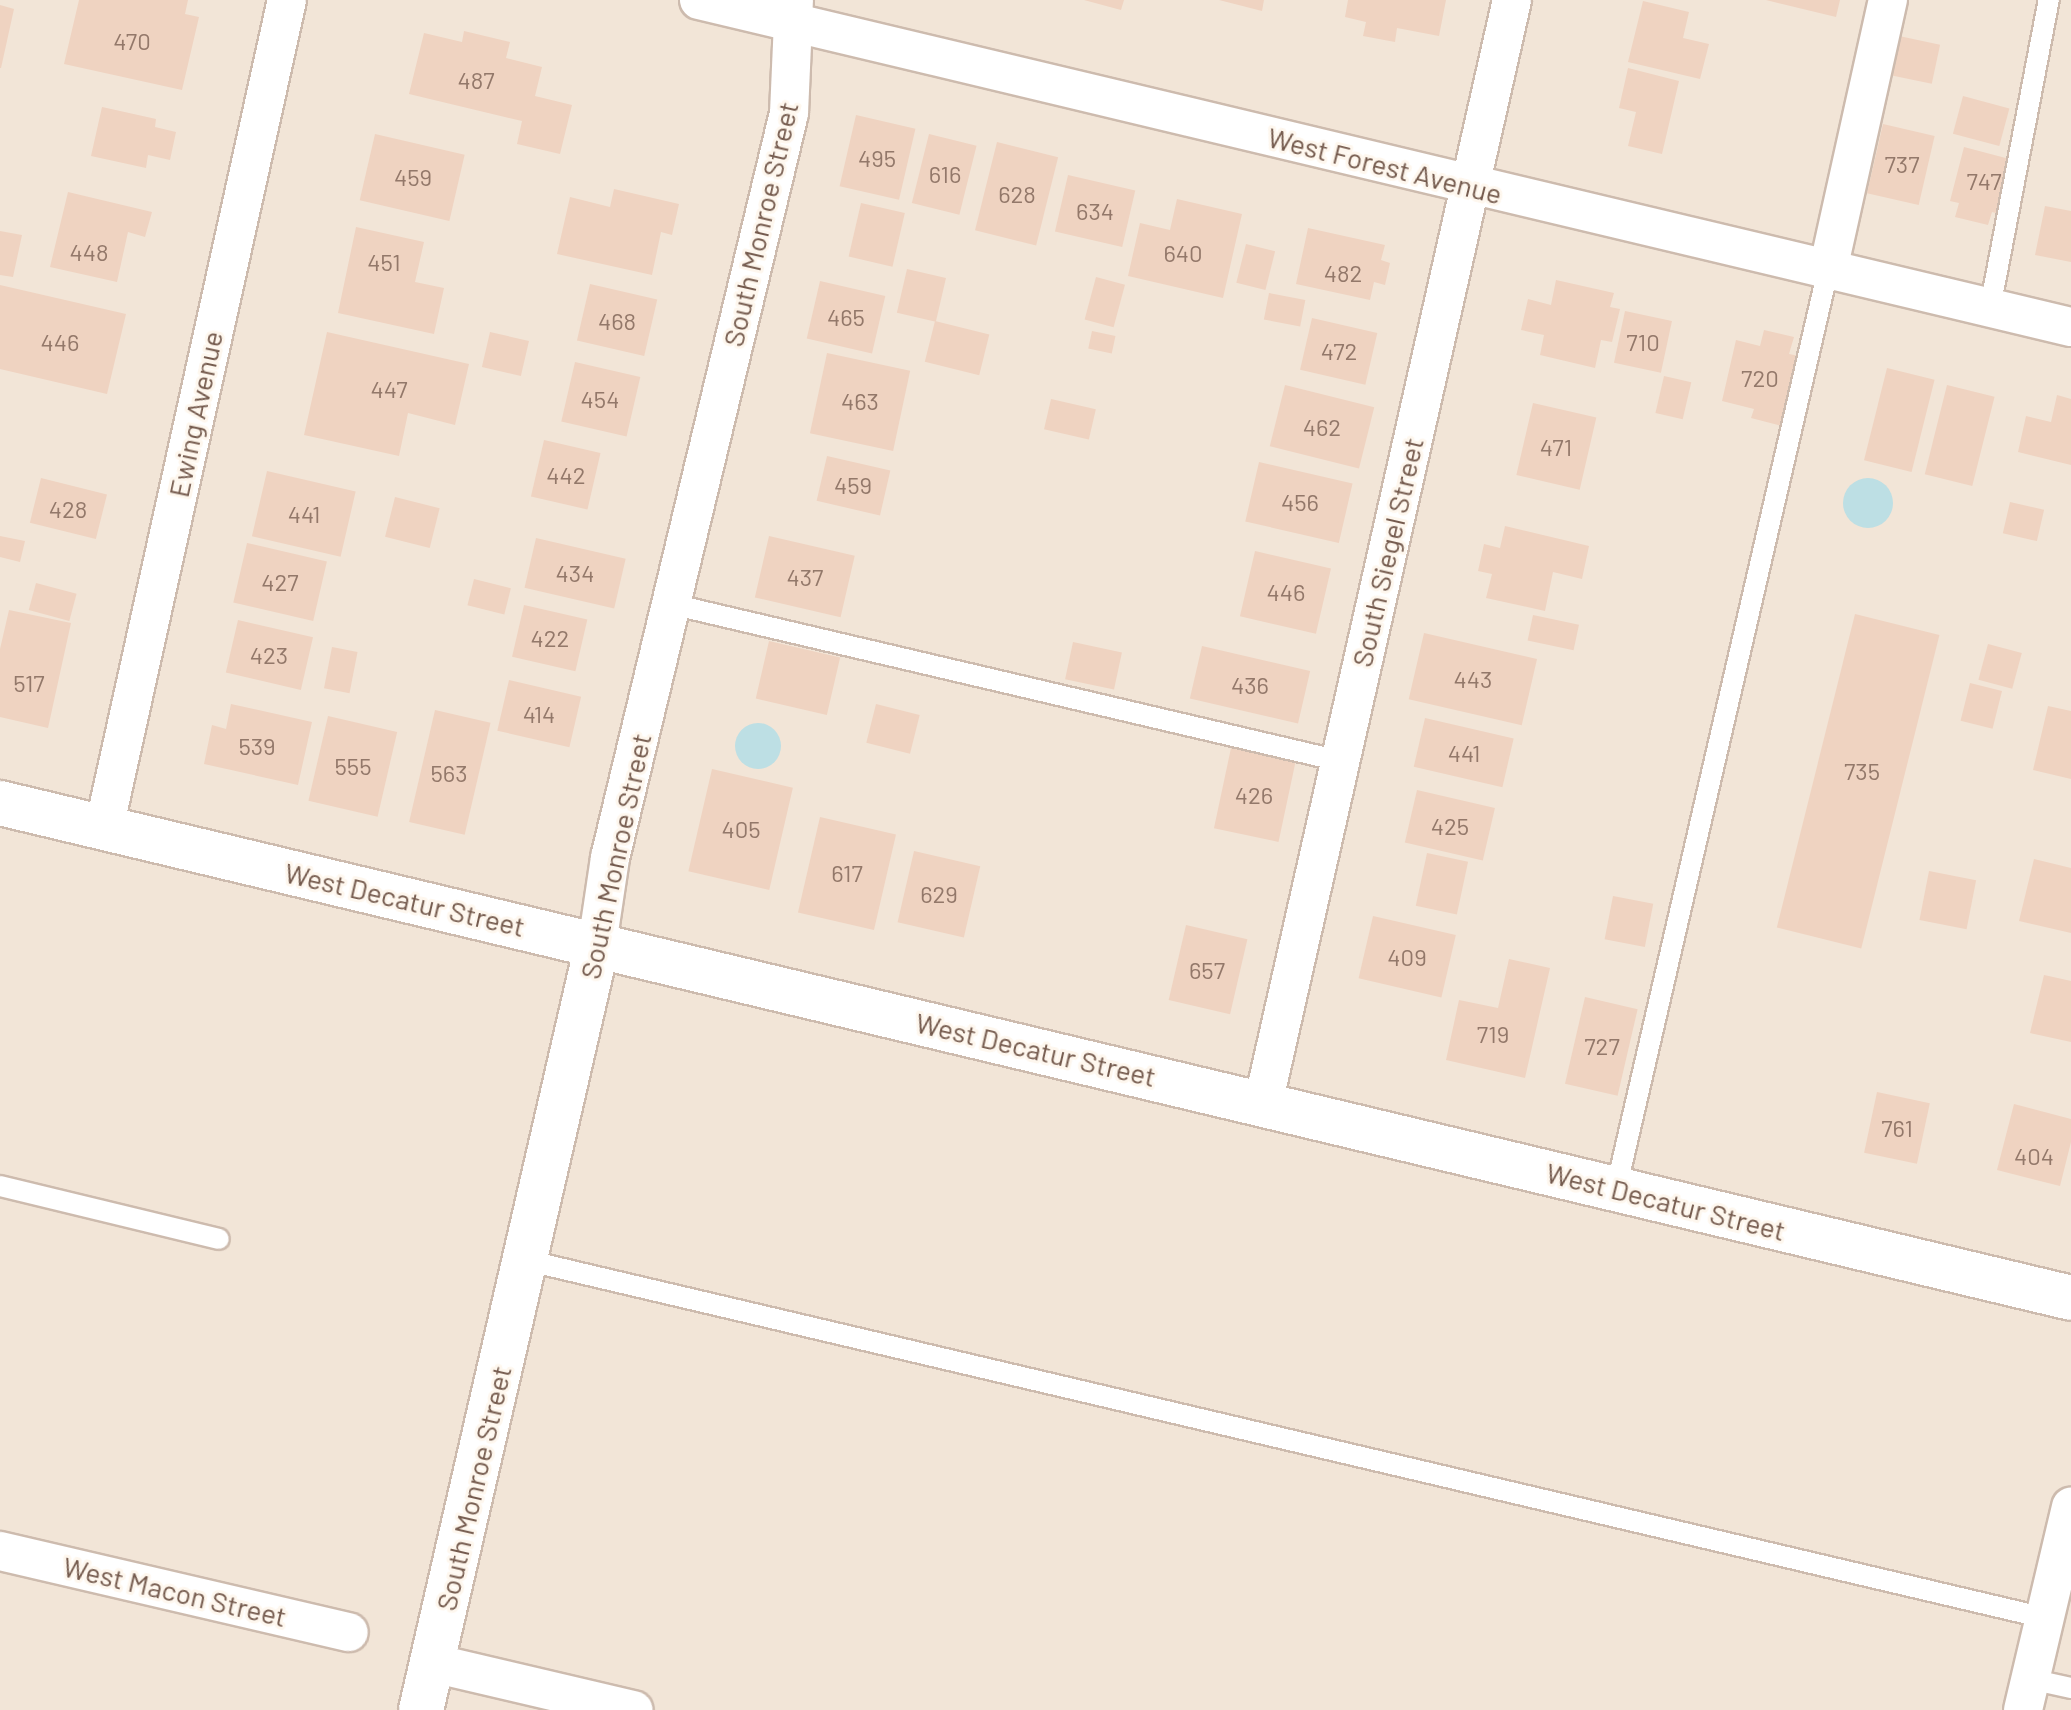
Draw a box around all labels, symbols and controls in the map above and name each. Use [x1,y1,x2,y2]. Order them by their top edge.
house number: 470 [113,27,151,55]
house number: 487 [457,66,495,94]
street label: South Monroe Street [715,98,805,350]
street label: West Forest Avenue [1264,120,1506,210]
house number: 495 [858,144,896,172]
house number: 737 [1884,150,1920,178]
house number: 616 [929,160,961,188]
house number: 459 [394,163,432,191]
house number: 747 [1966,167,2002,195]
house number: 628 [998,180,1036,208]
house number: 634 [1076,197,1114,225]
house number: 448 [70,238,108,266]
house number: 640 [1163,239,1203,267]
house number: 451 [367,248,401,276]
house number: 482 [1324,259,1362,287]
house number: 465 [827,303,865,331]
house number: 468 [598,307,636,335]
house number: 446 [41,328,79,356]
street label: Ewing Avenue [161,328,229,500]
house number: 710 [1626,328,1660,356]
house number: 472 [1321,337,1357,365]
house number: 720 [1741,364,1779,392]
house number: 447 [370,375,408,403]
house number: 454 [581,385,619,413]
house number: 463 [841,387,879,415]
house number: 462 [1303,413,1341,441]
house number: 471 [1540,433,1572,461]
street label: South Siegel Street [1344,434,1430,670]
house number: 442 [546,461,586,489]
house number: 459 [834,471,872,499]
house number: 456 [1281,488,1319,516]
house number: 428 [49,495,87,523]
house number: 441 [288,500,320,528]
house number: 434 [556,559,594,587]
house number: 437 [787,563,823,591]
house number: 427 [261,568,299,596]
house number: 446 [1267,578,1305,606]
house number: 422 [531,624,569,652]
house number: 423 [250,641,288,669]
house number: 443 [1454,665,1492,693]
house number: 517 [13,669,45,697]
house number: 436 [1231,671,1269,699]
house number: 414 [523,700,555,728]
street label: South Monroe Street [573,730,657,982]
house number: 539 [238,732,276,760]
house number: 441 [1448,739,1480,767]
house number: 555 [334,752,372,780]
house number: 735 [1844,757,1880,785]
house number: 563 [430,759,468,787]
house number: 426 [1235,781,1273,809]
house number: 425 [1431,812,1469,840]
house number: 405 [721,815,761,843]
street label: West Decatur Street [282,855,528,943]
house number: 617 [831,859,863,887]
house number: 629 [920,880,958,908]
house number: 409 [1387,943,1427,971]
house number: 657 [1189,956,1225,984]
street label: West Decatur Street [913,1005,1159,1093]
house number: 719 [1477,1020,1509,1048]
house number: 727 [1584,1032,1620,1060]
house number: 761 [1881,1114,1913,1142]
house number: 404 [2014,1142,2054,1170]
street label: West Decatur Street [1543,1155,1789,1247]
street label: South Monroe Street [428,1362,518,1614]
street label: West Macon Street [60,1549,290,1633]

